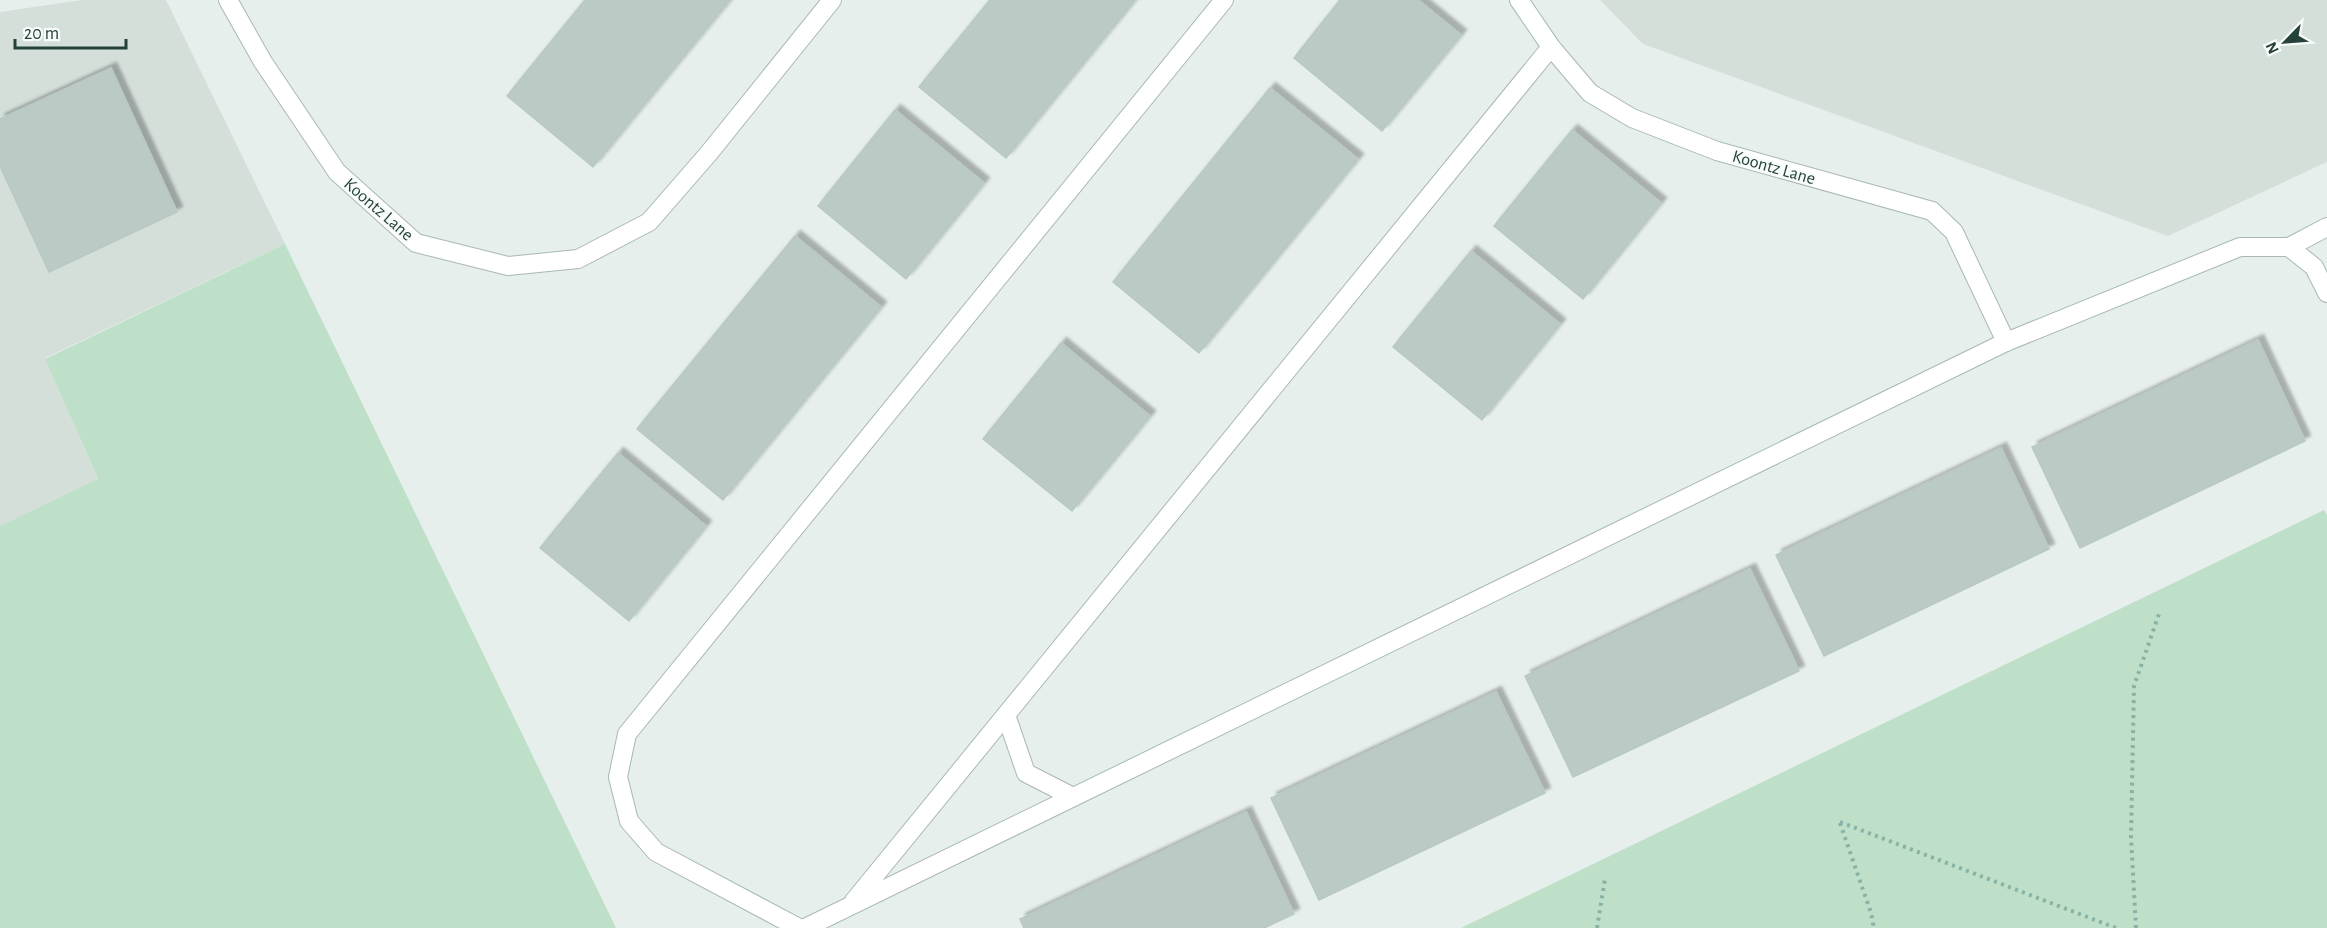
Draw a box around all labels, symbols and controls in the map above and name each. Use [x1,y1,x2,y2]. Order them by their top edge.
scale bar [15,12,126,50]
north arrow [2255,12,2315,72]
text: 20 m [24,25,59,43]
text: N [2263,39,2282,56]
street label: Koontz Lane [1730,148,1817,188]
street label: Koontz Lane [340,175,417,245]

